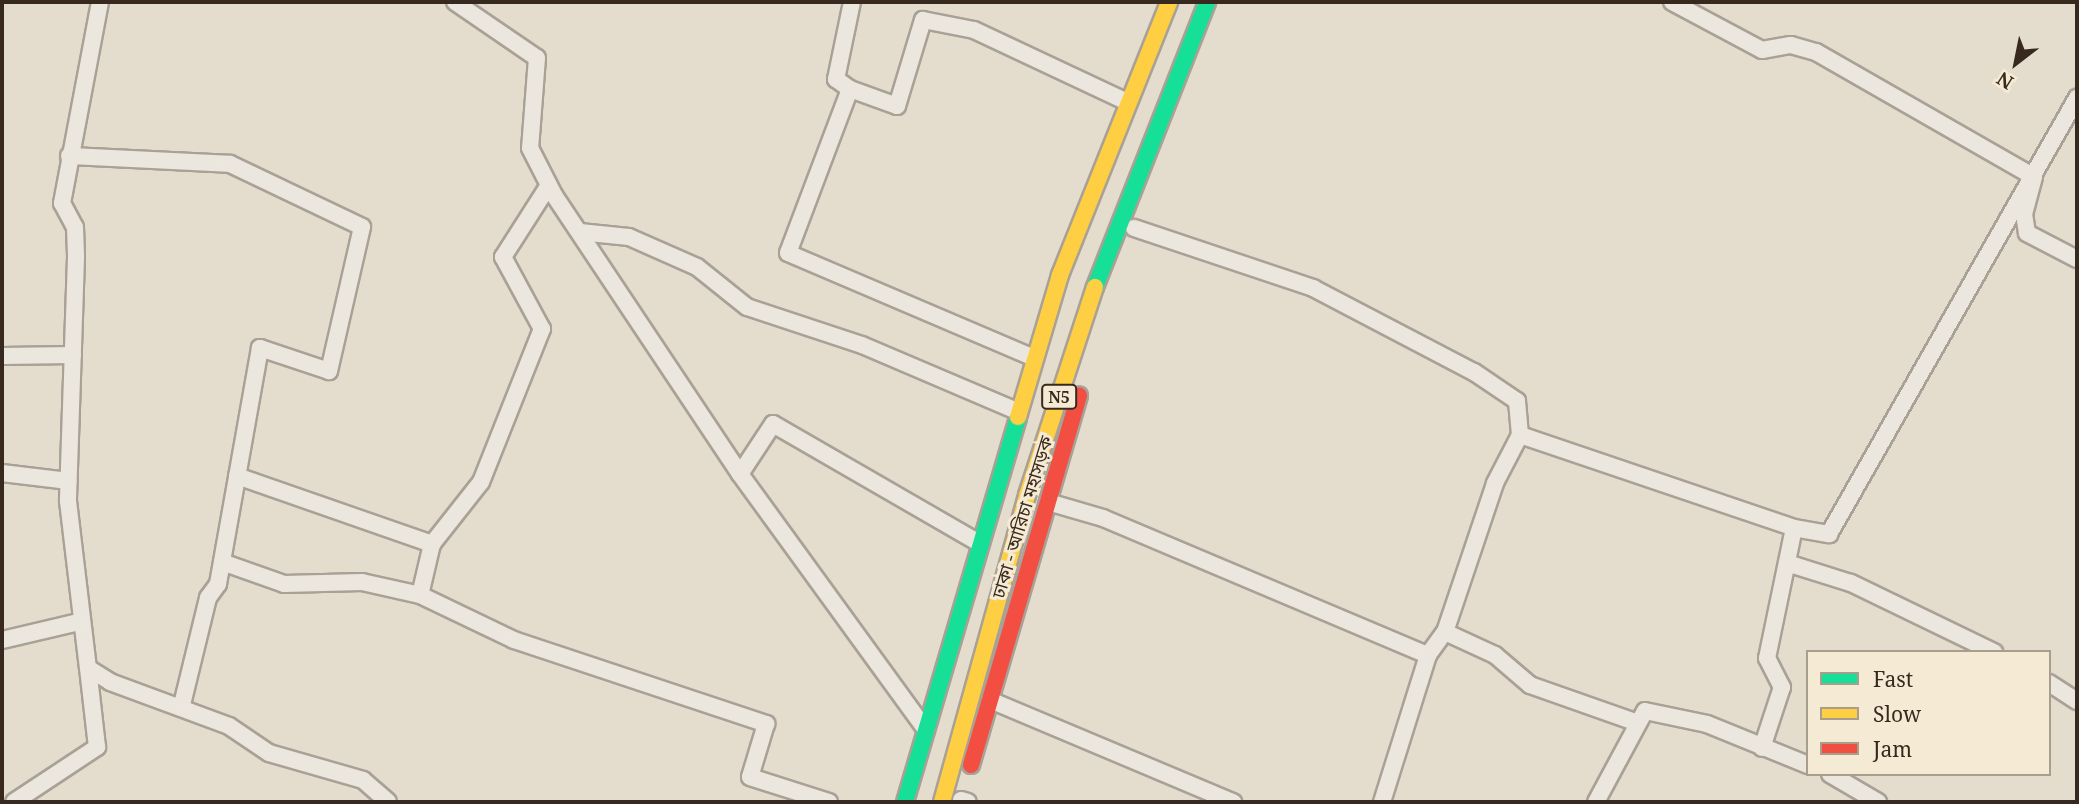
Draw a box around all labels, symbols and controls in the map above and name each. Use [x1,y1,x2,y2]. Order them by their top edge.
north arrow [1981,28,2051,98]
text: N [1992,66,2018,96]
road number: N5 [1040,384,1078,410]
street label: ঢাকা - আরিচা মহাসড়ক [987,433,1057,601]
legend [1806,650,2051,776]
text: Fast [1873,665,1913,693]
text: Slow [1873,700,1921,728]
text: Jam [1873,735,1912,763]

